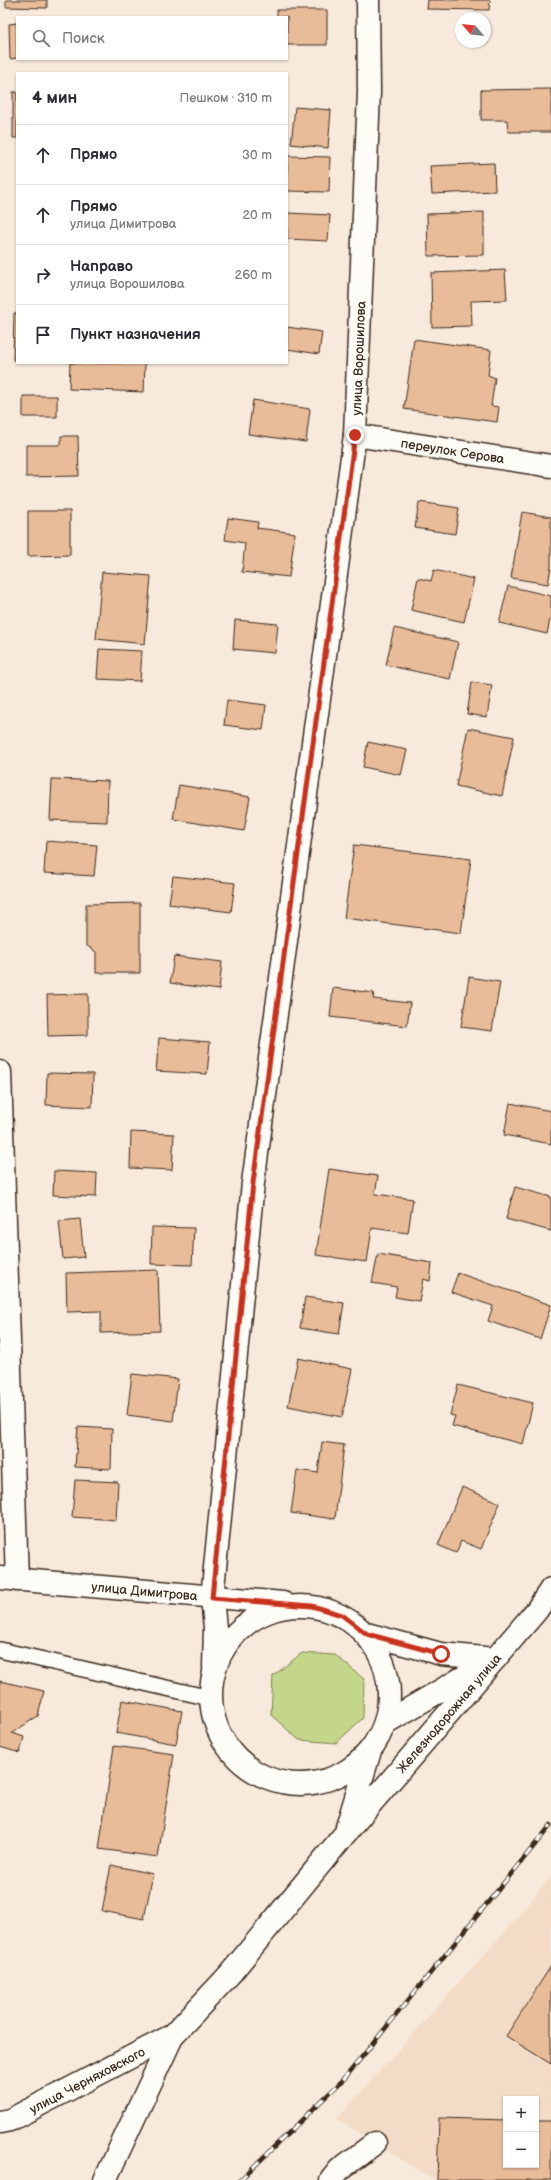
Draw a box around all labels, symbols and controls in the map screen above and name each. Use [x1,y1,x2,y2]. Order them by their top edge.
north arrow [455,12,491,48]
search box [16,16,288,60]
icon: search [30,27,52,49]
text: Поиск [62,29,105,48]
text: 4 мин [32,88,77,108]
text: Пешком · 310 m [180,90,272,106]
icon: ahead [32,144,54,166]
text: Прямо [70,145,117,164]
text: 30 m [242,147,272,163]
text: Прямо [70,197,117,216]
icon: ahead [32,204,54,226]
text: 20 m [242,207,272,223]
text: улица Димитрова [70,216,176,232]
text: Направо [70,257,133,276]
icon: right [32,264,54,286]
text: 260 m [234,267,272,283]
text: улица Ворошилова [70,276,185,292]
street label: улица Ворошилова [349,300,369,416]
icon: arrive [32,324,54,346]
text: Пункт назначения [70,325,201,344]
route end [346,426,364,444]
street label: переулок Серова [400,435,506,468]
street label: улица Димитрова [91,1579,198,1604]
route start [432,1645,450,1663]
street label: Железнодорожная улица [393,1650,505,1777]
street label: улица Черняховского [27,2044,148,2117]
map controls [503,2096,539,2168]
button: + [503,2096,539,2132]
button: − [503,2132,539,2168]

